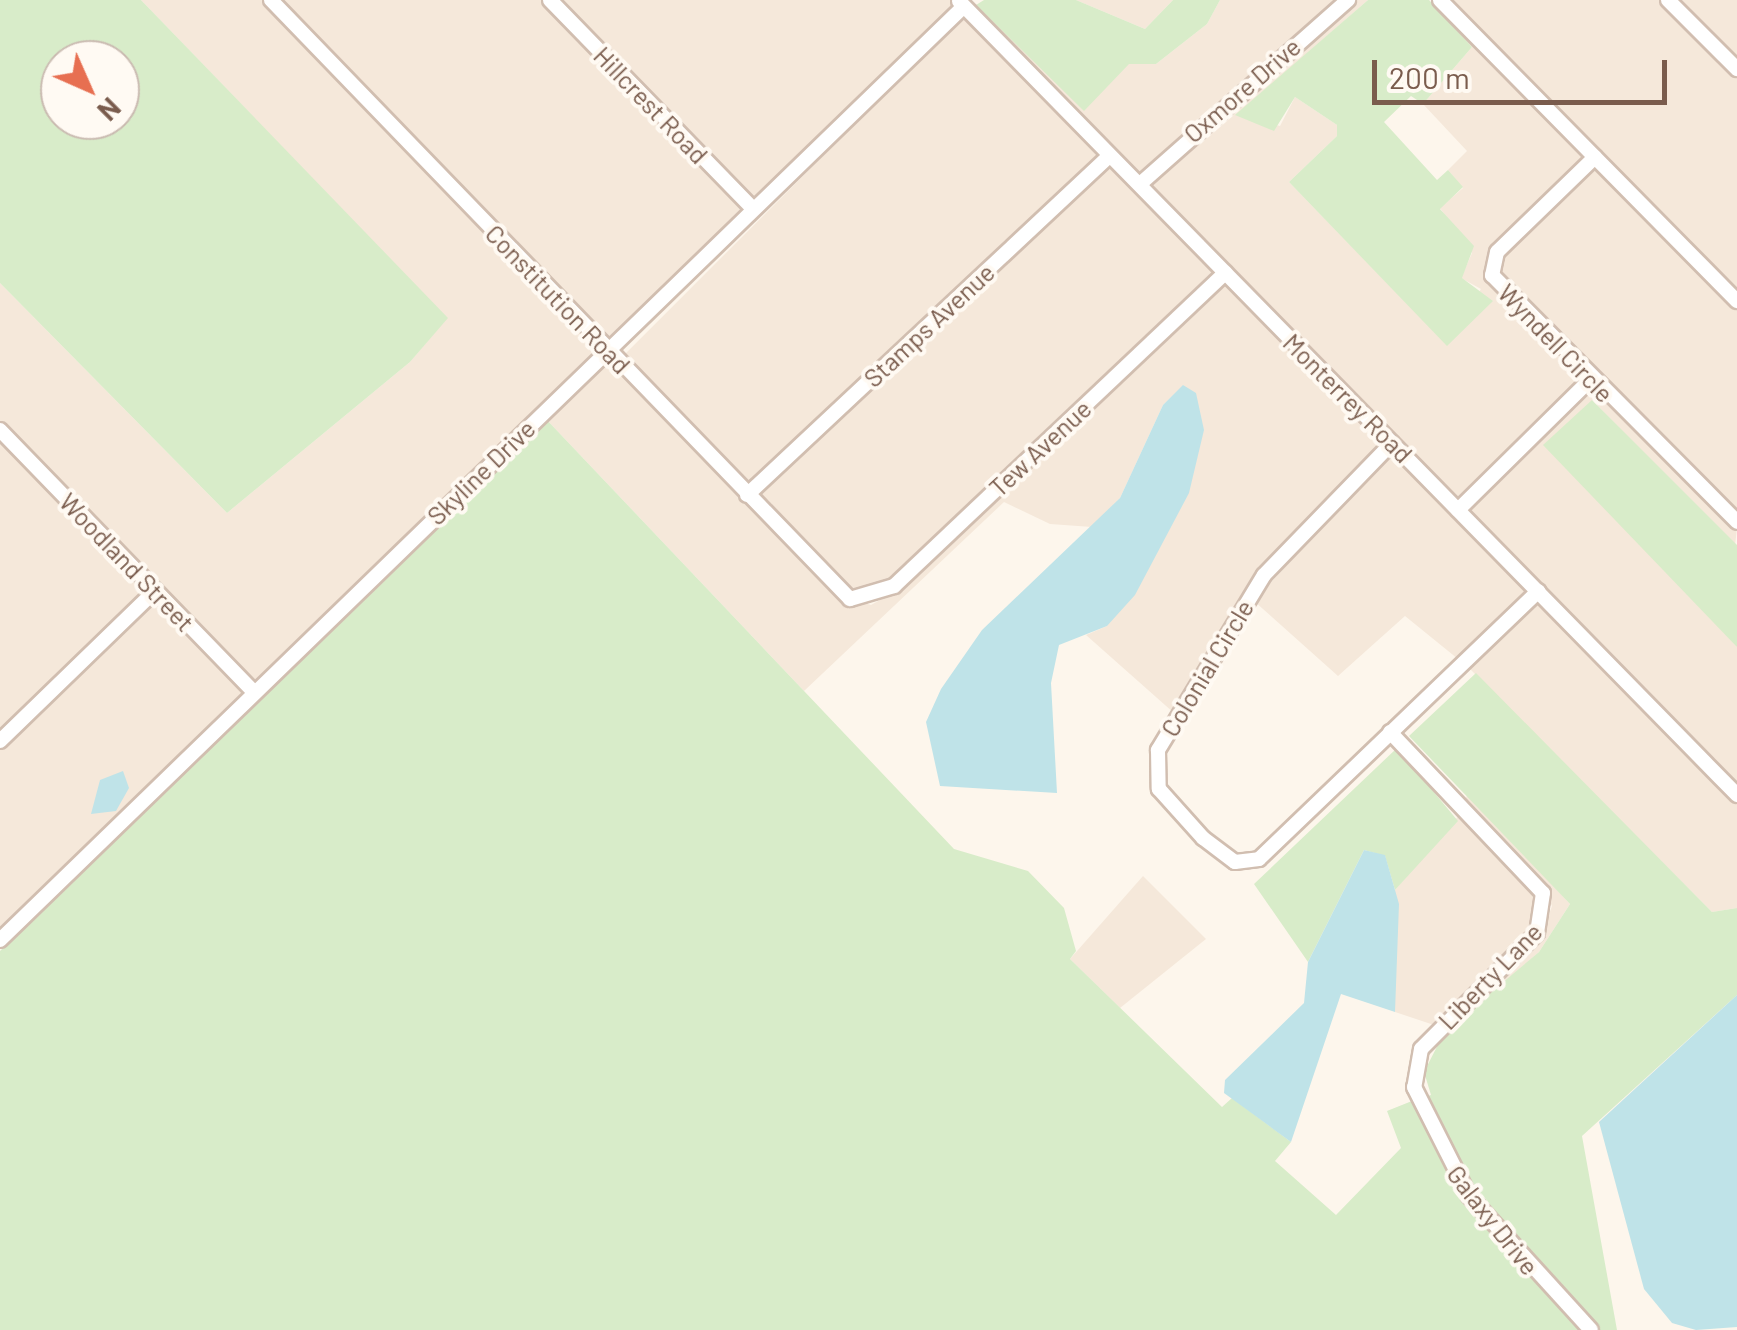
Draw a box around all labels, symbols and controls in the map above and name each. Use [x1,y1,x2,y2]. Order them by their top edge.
street label: Oxmore Drive [1178,31,1306,149]
north arrow [40,40,140,140]
street label: Hillcrest Road [588,40,714,170]
scale bar [1377,40,1672,102]
text: 200 m [1389,59,1470,95]
text: N [91,91,128,128]
street label: Constitution Road [479,218,637,380]
street label: Stamps Avenue [858,257,1000,393]
street label: Wyndell Circle [1492,278,1620,408]
street label: Monterrey Road [1277,327,1419,469]
street label: Tew Avenue [983,393,1097,503]
street label: Skyline Drive [421,413,541,531]
street label: Woodland Street [54,487,200,637]
street label: Colonial Circle [1154,594,1260,742]
street label: Liberty Lane [1432,917,1548,1035]
street label: Galaxy Drive [1441,1159,1545,1281]

